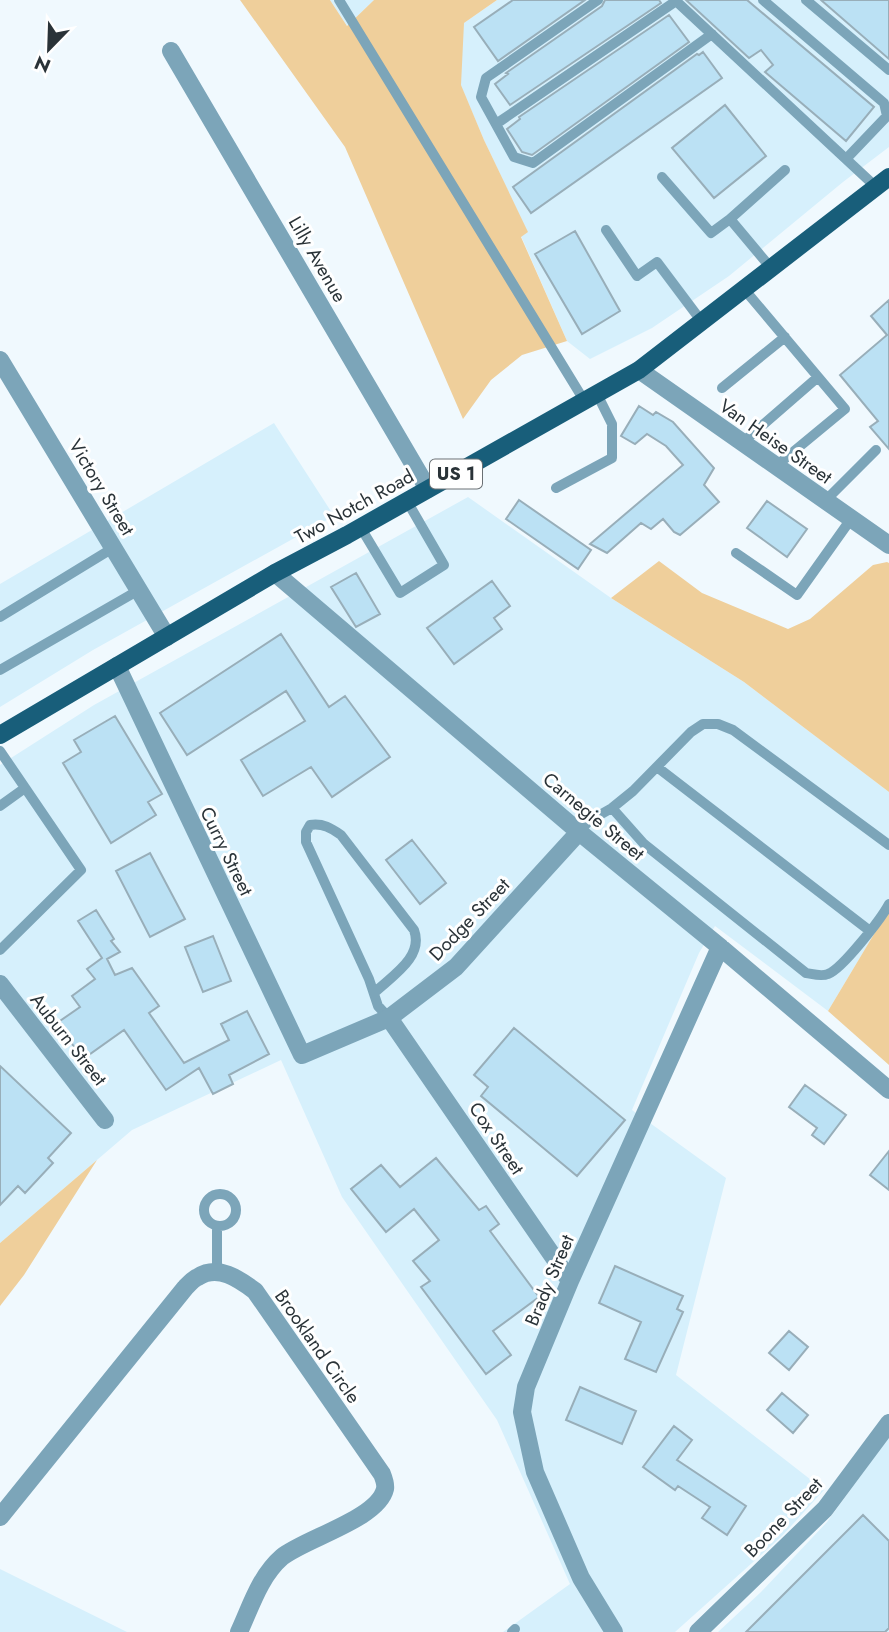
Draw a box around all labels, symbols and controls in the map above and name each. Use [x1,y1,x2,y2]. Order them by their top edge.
north arrow [14,14,84,84]
text: N [30,49,55,80]
street label: Lilly Avenue [282,211,353,308]
street label: Van Heise Street [714,392,838,491]
street label: Victory Street [62,434,141,541]
road number: US 1 [430,460,482,488]
street label: Two Notch Road [290,463,419,550]
street label: Carnegie Street [537,766,651,867]
street label: Curry Street [193,802,260,901]
street label: Dodge Street [423,872,516,967]
street label: Auburn Street [24,987,114,1091]
street label: Cox Street [462,1097,531,1180]
street label: Brady Street [518,1230,581,1330]
street label: Brookland Circle [268,1284,367,1409]
street label: Boone Street [738,1471,829,1563]

